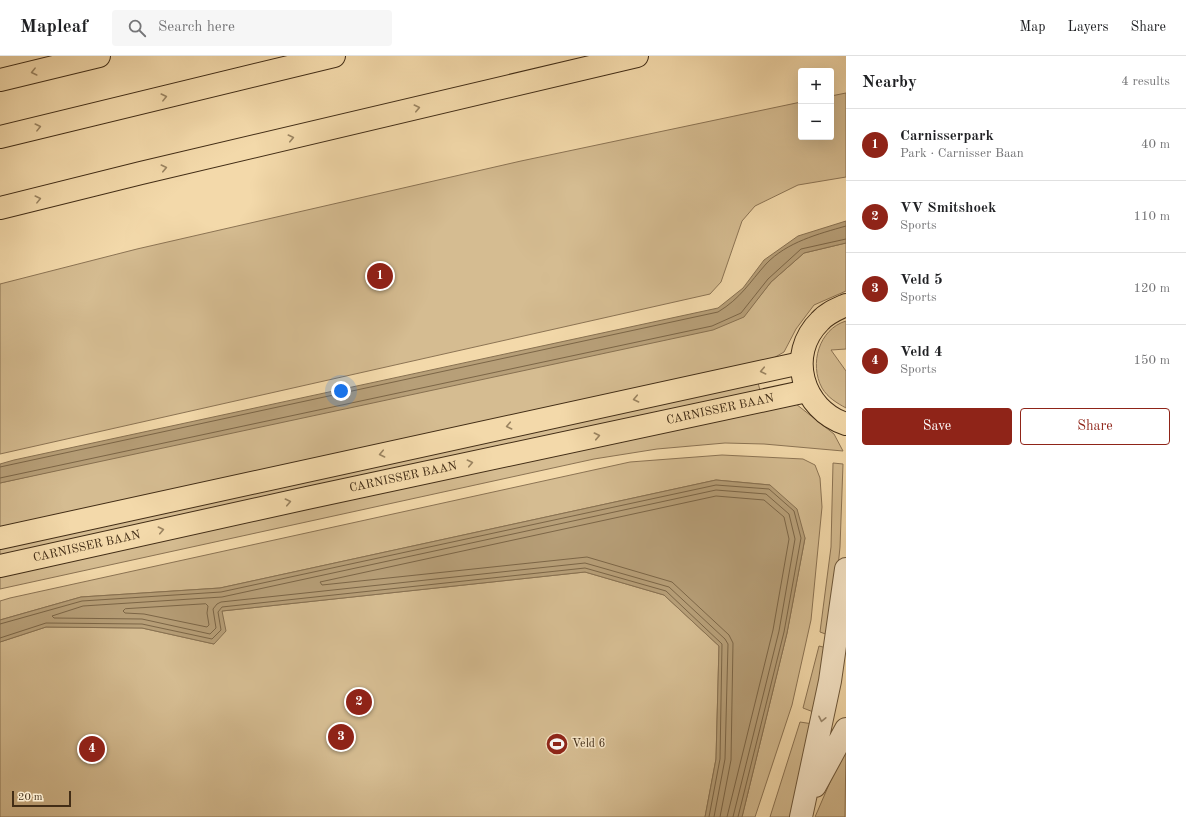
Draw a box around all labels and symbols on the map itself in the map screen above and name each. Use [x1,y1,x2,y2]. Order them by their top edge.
one-way arrow [30,67,37,75]
one-way arrow [160,93,167,102]
one-way arrow [414,104,420,112]
one-way arrow [35,124,41,132]
one-way arrow [287,134,294,142]
one-way arrow [161,164,167,172]
one-way arrow [35,195,41,203]
pin: 1 [367,261,393,291]
one-way arrow [760,367,766,375]
your location [331,381,351,401]
street label: CARNISSER BAAN [665,392,775,427]
one-way arrow [633,394,639,402]
one-way arrow [506,422,512,430]
one-way arrow [594,432,600,440]
one-way arrow [379,449,385,458]
one-way arrow [467,459,473,467]
street label: CARNISSER BAAN [348,460,458,495]
one-way arrow [285,498,291,506]
one-way arrow [158,526,164,534]
street label: CARNISSER BAAN [32,529,142,564]
pin: 2 [346,687,372,717]
one-way arrow [818,715,826,722]
pin: 3 [328,722,354,752]
sports icon: Veld 6 [544,731,570,757]
pin: 4 [79,734,105,764]
place label: Veld 6 [572,738,605,750]
scale bar [12,789,71,808]

